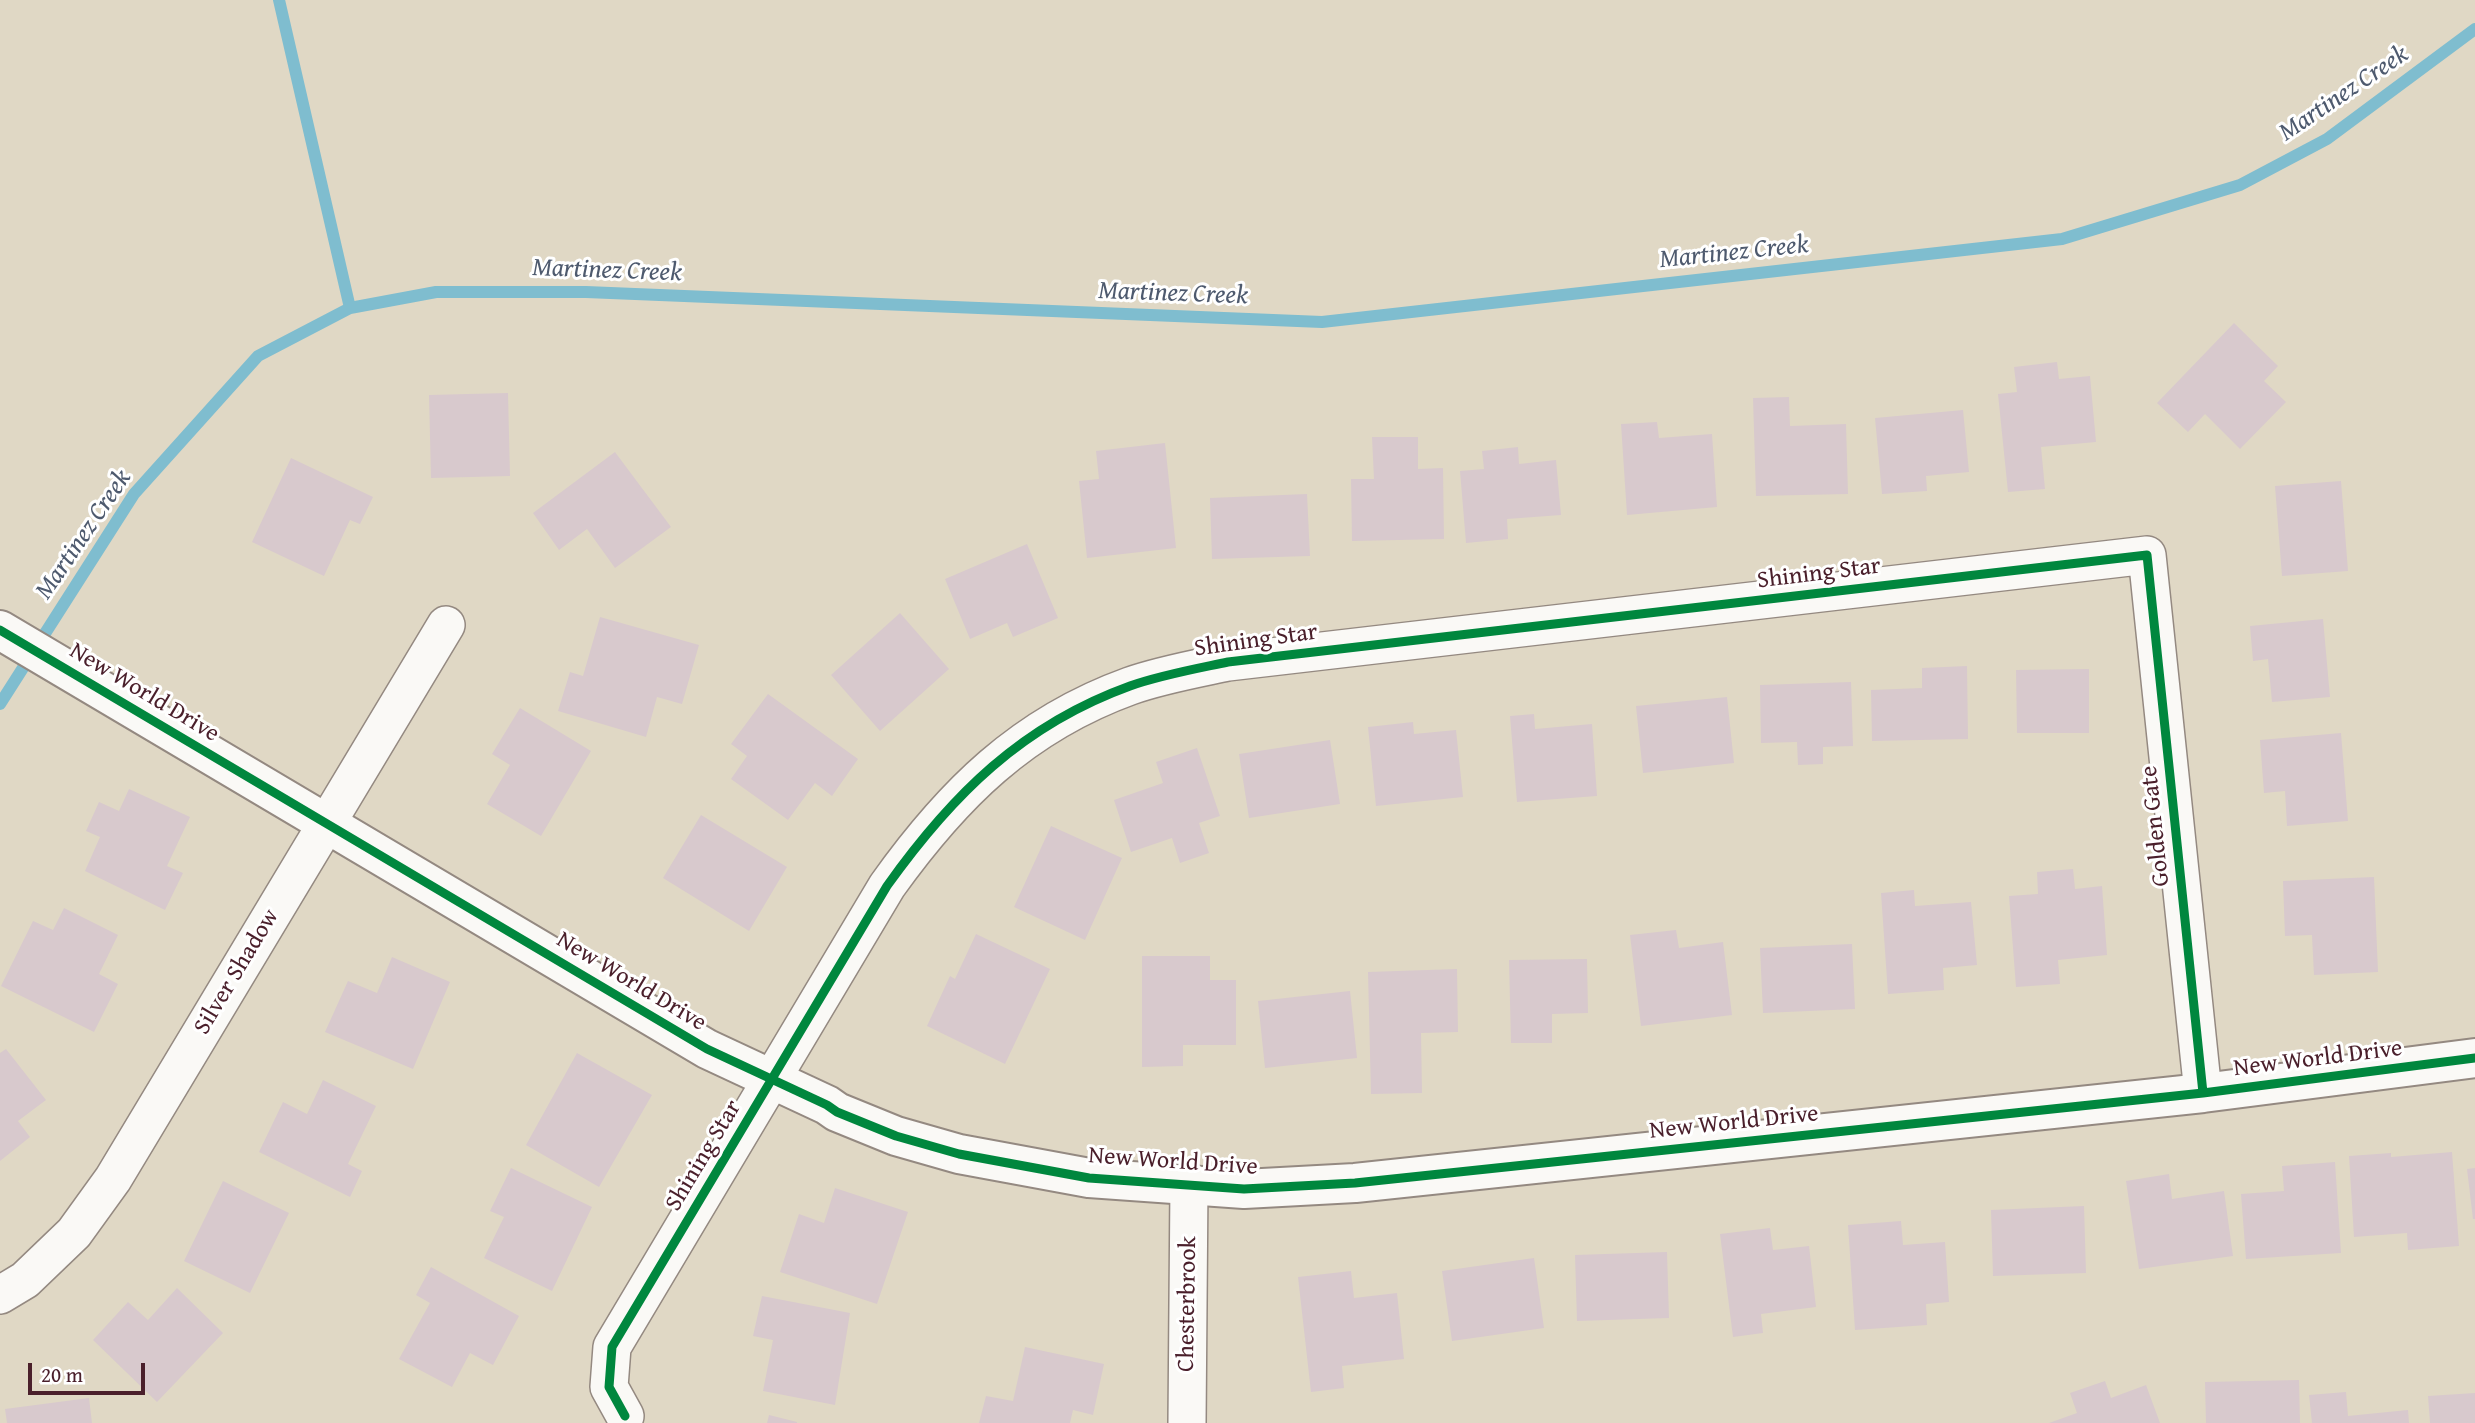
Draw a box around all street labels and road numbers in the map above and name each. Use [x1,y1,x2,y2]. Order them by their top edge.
street label: Shining Star [1756,552,1882,596]
street label: Shining Star [1192,618,1320,664]
street label: New World Drive [64,637,224,749]
street label: Golden Gate [2135,764,2177,888]
street label: Silver Shadow [188,904,286,1040]
street label: New World Drive [551,926,711,1038]
street label: New World Drive [2232,1034,2404,1084]
street label: Shining Star [660,1095,748,1217]
street label: New World Drive [1648,1100,1820,1146]
street label: New World Drive [1087,1142,1259,1182]
street label: Chesterbrook [1172,1236,1204,1372]

